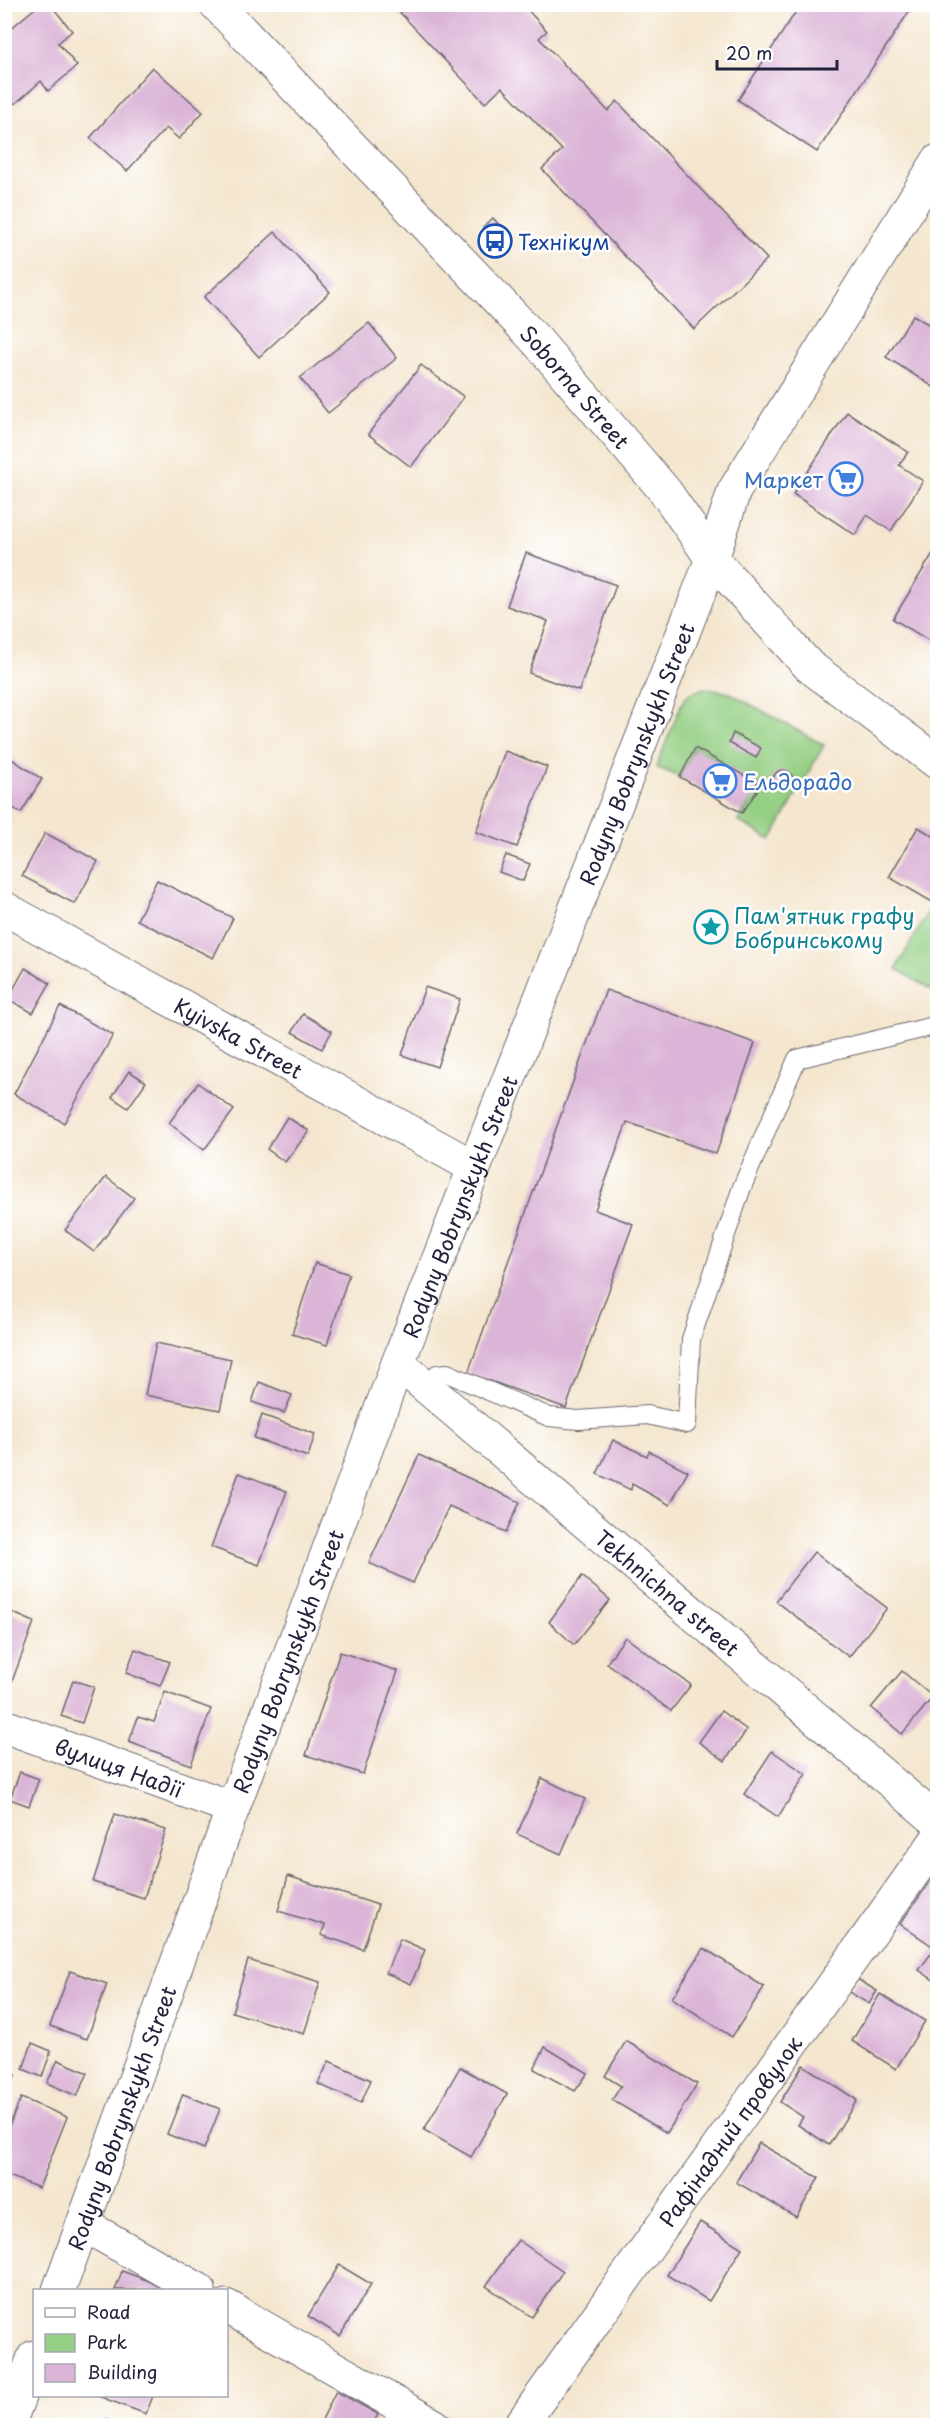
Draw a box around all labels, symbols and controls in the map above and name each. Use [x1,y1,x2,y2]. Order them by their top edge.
scale bar [717,33,837,71]
text: 20 m [726,39,772,66]
bus stop icon: Технікум [477,223,513,259]
place label: Технікум [518,225,610,257]
street label: Soborna Street [513,317,638,455]
supermarket icon: Маркет [828,461,864,497]
place label: Маркет [744,463,824,495]
street label: Rodyny Bobrynskykh Street [570,618,702,890]
supermarket icon: Ельдорадо [702,763,738,799]
place label: Ельдорадо [743,765,852,797]
place label: Пам'ятник графу Бобринському [734,899,915,955]
place icon: Пам'ятник графу Бобринському [693,909,729,945]
street label: Kyivska Street [169,989,309,1086]
street label: Rodyny Bobrynskykh Street [393,1071,525,1342]
street label: Tekhnichna street [588,1521,747,1663]
street label: Rodyny Bobrynskykh Street [224,1525,351,1798]
street label: вулиця Надії [51,1730,188,1805]
street label: Rodyny Bobrynskykh Street [59,1981,184,2255]
street label: Рафінадний провулок [651,2028,809,2233]
legend [33,2289,228,2397]
text: Road [87,2298,131,2325]
text: Park [87,2328,127,2355]
text: Building [87,2358,157,2385]

